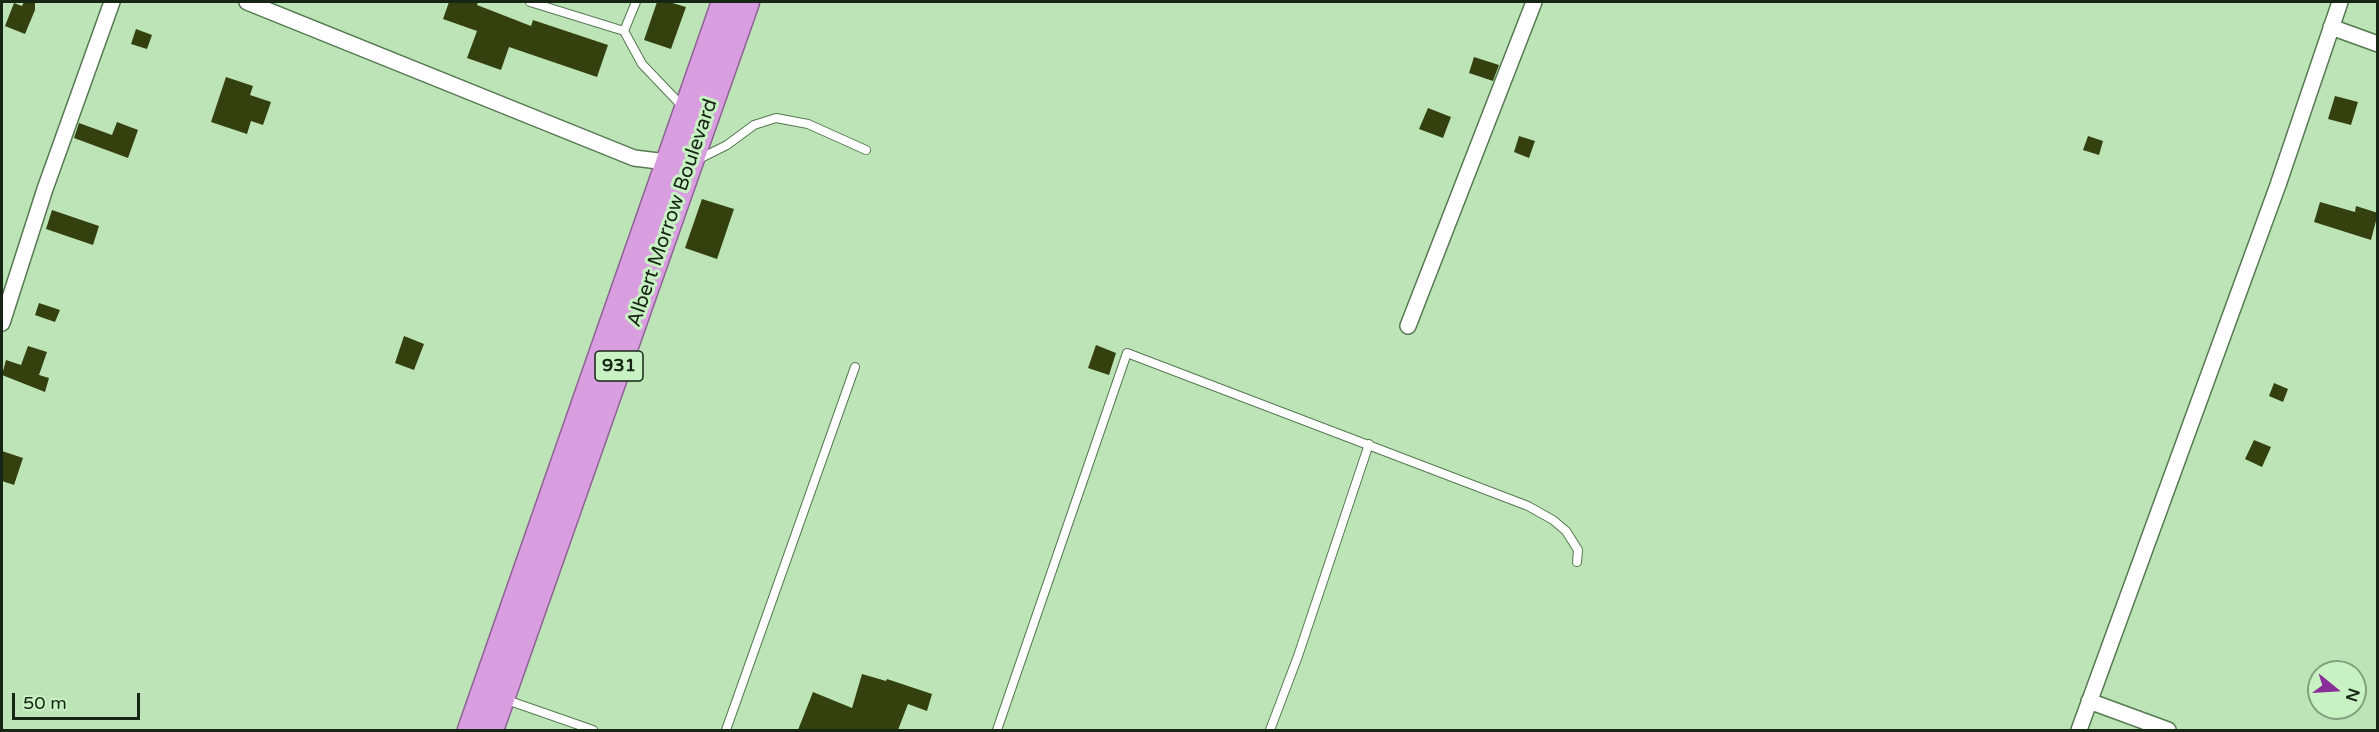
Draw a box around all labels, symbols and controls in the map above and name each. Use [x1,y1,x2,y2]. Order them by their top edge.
street label: Albert Morrow Boulevard [623,96,723,330]
road number: 931 [595,351,643,381]
north arrow [2307,660,2367,720]
scale bar [15,681,142,719]
text: N [2341,686,2364,704]
text: 50 m [23,692,67,714]

